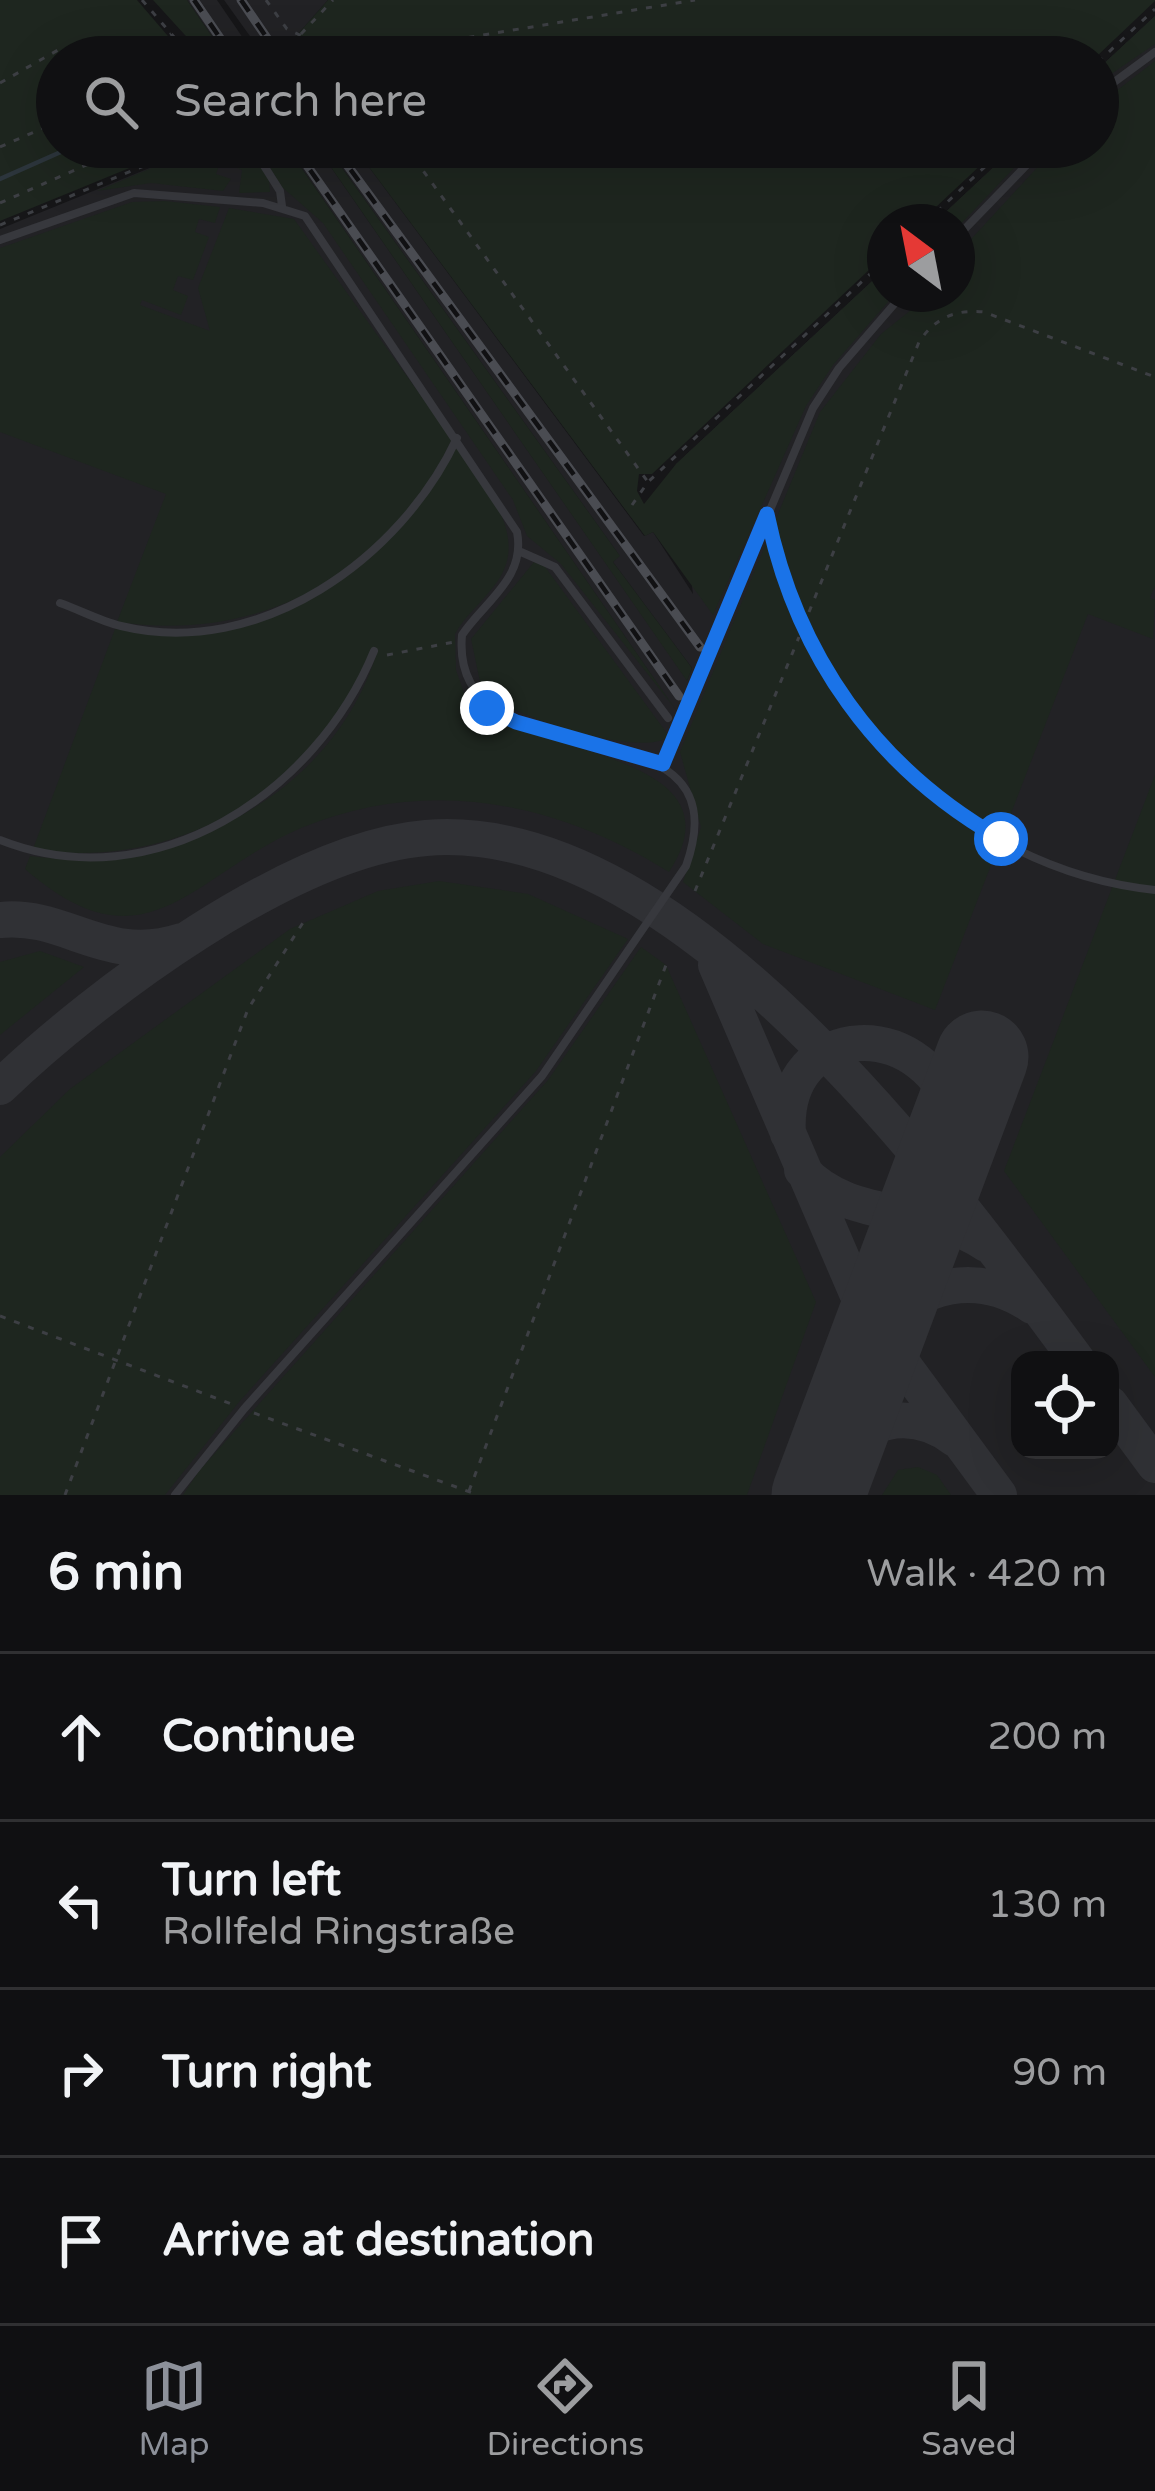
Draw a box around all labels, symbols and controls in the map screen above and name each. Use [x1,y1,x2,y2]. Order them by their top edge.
search box [36,36,1119,168]
icon: search [78,69,144,135]
text: Search here [174,75,427,129]
north arrow [867,204,975,312]
route end [460,681,514,735]
route start [974,812,1028,866]
map controls [1011,1351,1119,1459]
button: locate [1011,1351,1119,1459]
text: 6 min [48,1542,184,1604]
text: Walk · 420 m [866,1550,1107,1597]
icon: ahead [48,1704,114,1770]
text: Continue [162,1710,355,1764]
text: 200 m [988,1713,1107,1760]
text: Turn left [162,1854,341,1908]
icon: left [48,1872,114,1938]
text: 130 m [988,1881,1107,1928]
text: Rollfeld Ringstraße [162,1908,515,1955]
icon: right [48,2040,114,2106]
text: Turn right [162,2046,371,2100]
text: 90 m [1012,2049,1107,2096]
icon: arrive [48,2208,114,2274]
text: Arrive at destination [162,2214,594,2268]
tab: Map [138,2353,210,2464]
tab: Directions [486,2353,644,2464]
tab: Saved [921,2353,1017,2464]

